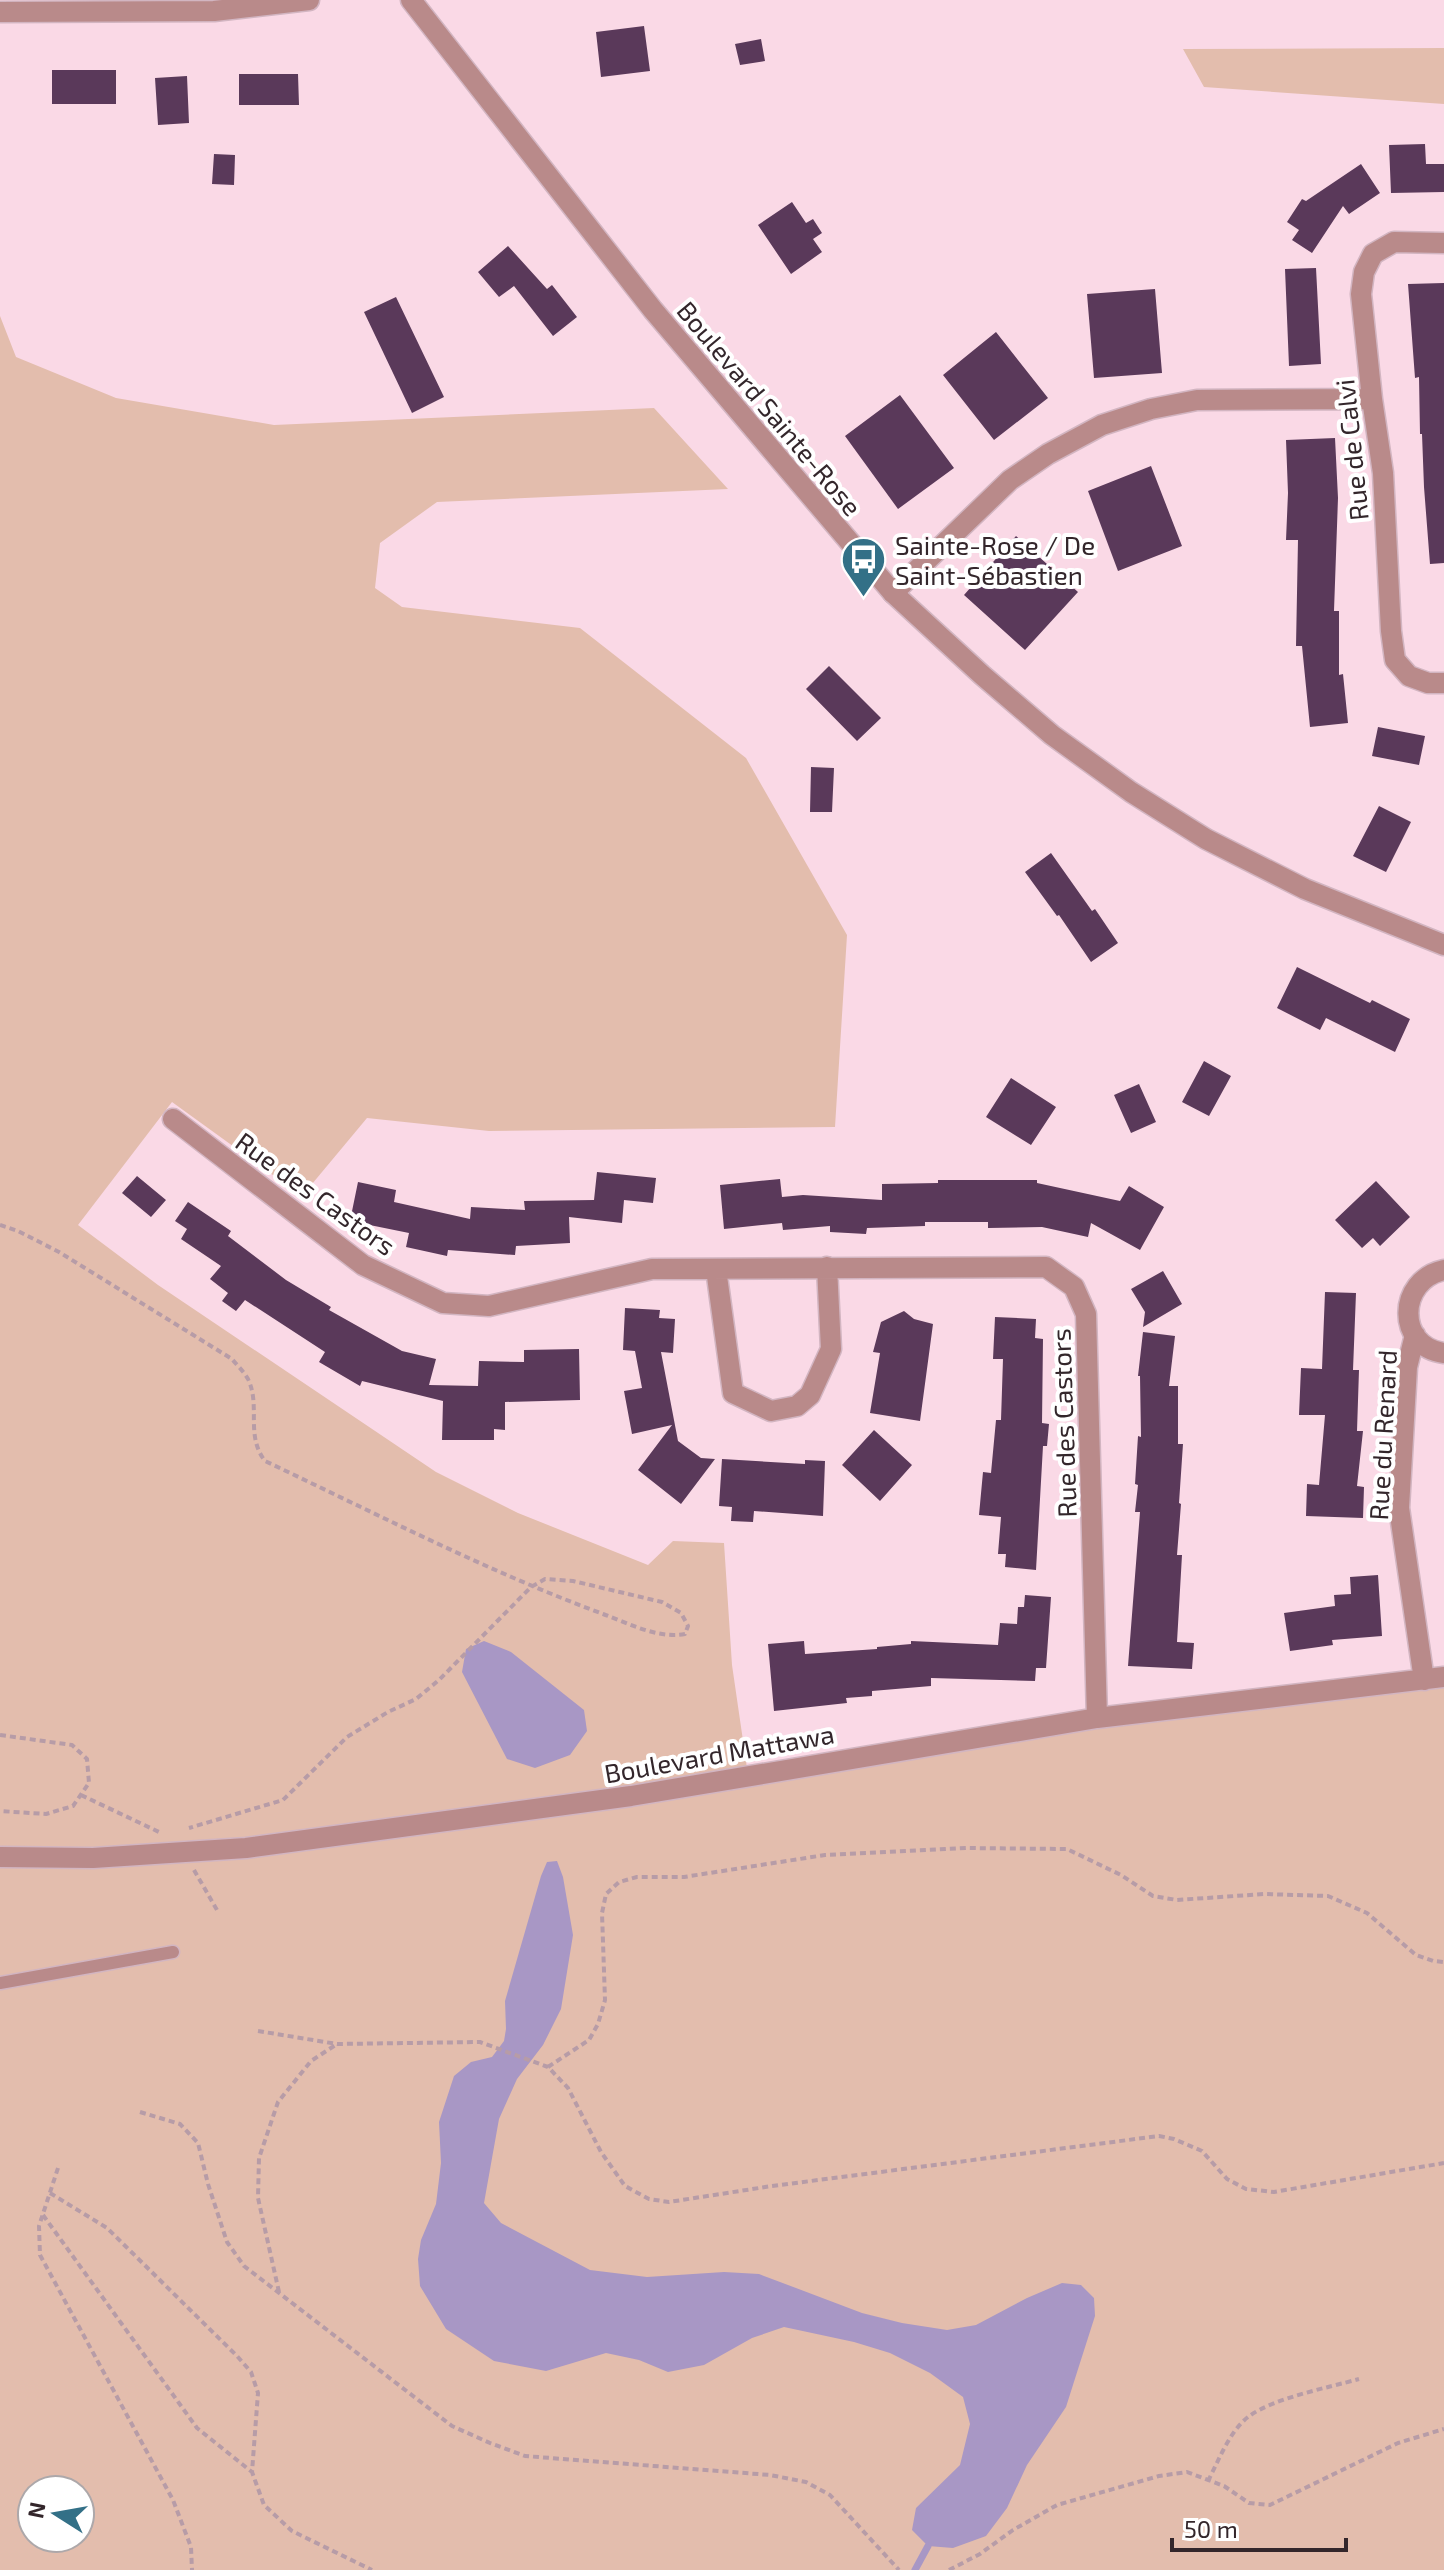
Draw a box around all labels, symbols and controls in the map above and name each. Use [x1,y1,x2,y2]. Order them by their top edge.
street label: Boulevard Sainte-Rose [671,295,869,521]
street label: Rue de Calvi [1328,378,1374,522]
place label: Sainte-Rose / De Saint-Sébastien [895,529,1095,590]
bus stop icon: Sainte-Rose / De Saint-Sébastien [840,535,888,598]
street label: Rue des Castors [230,1125,402,1261]
street label: Rue des Castors [1044,1328,1082,1518]
street label: Rue du Renard [1362,1349,1402,1521]
street label: Boulevard Mattawa [602,1718,836,1788]
north arrow [16,2474,96,2554]
text: N [21,2500,50,2520]
scale bar [1172,2502,1346,2552]
text: 50 m [1184,2514,1238,2543]

